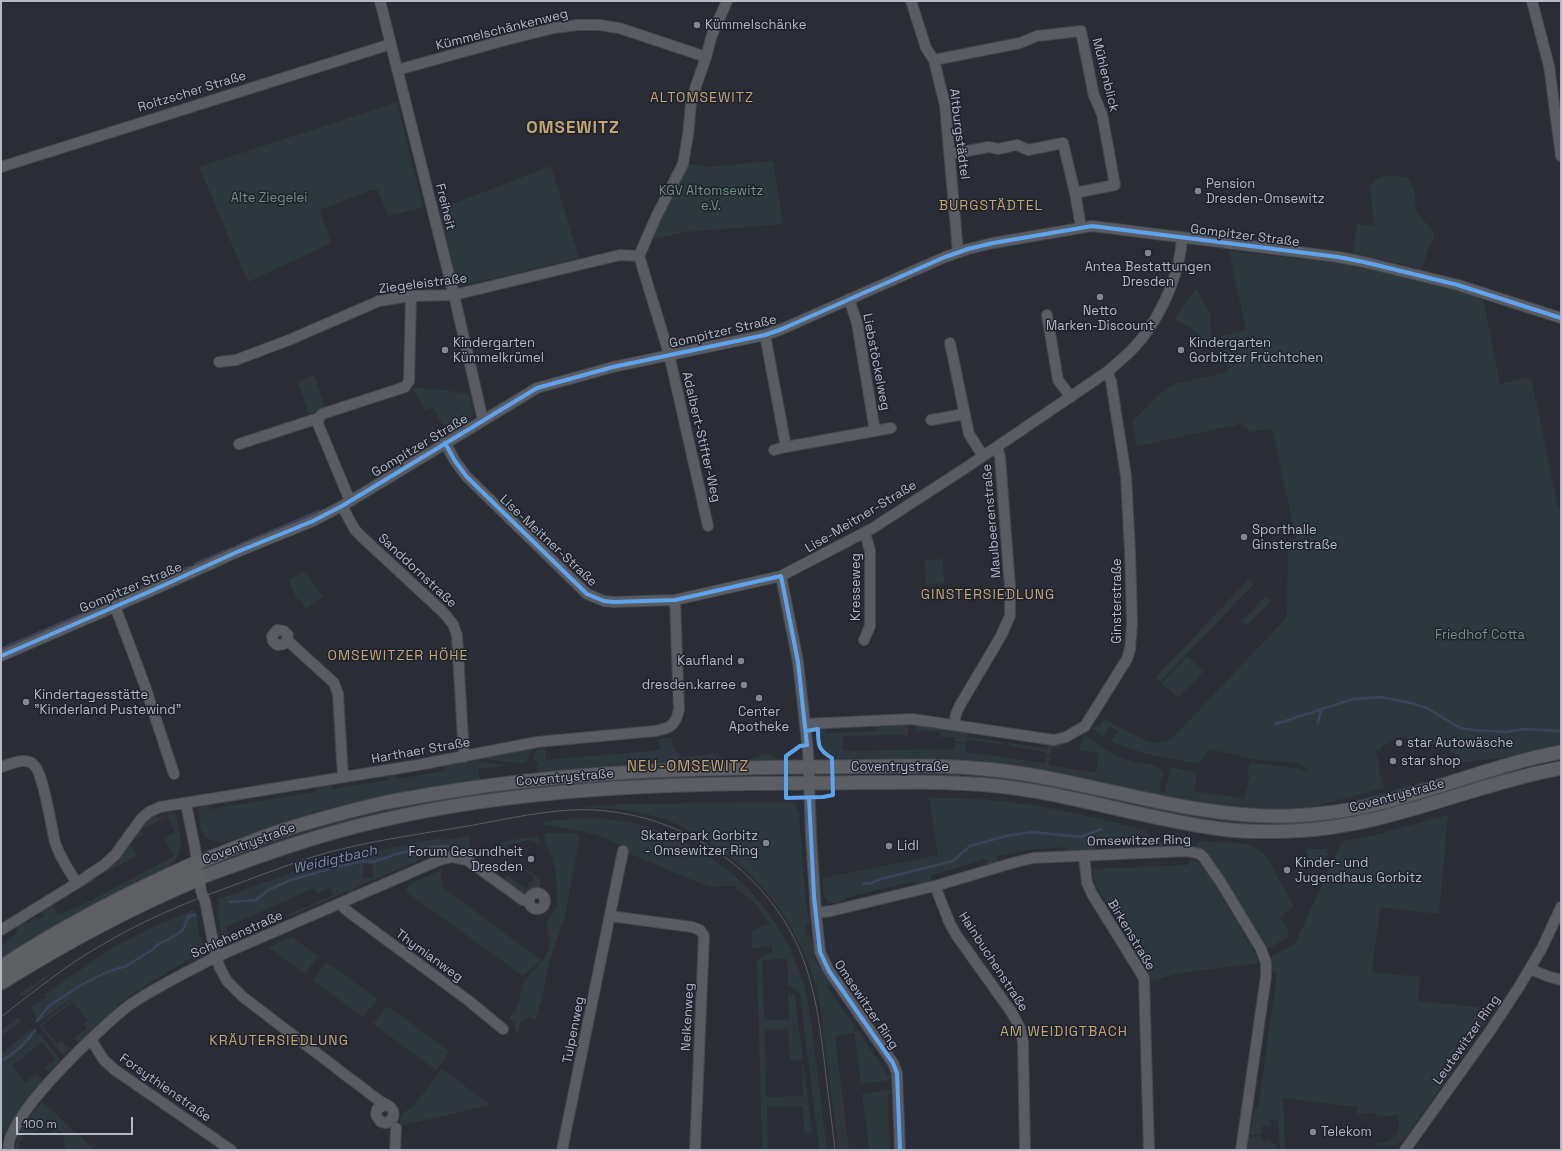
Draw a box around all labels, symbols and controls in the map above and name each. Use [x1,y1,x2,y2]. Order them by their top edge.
street label: Kümmelschänkenweg [434,6,570,54]
place label: Kümmelschänke [705,17,806,33]
marker: Kümmelschänke [692,20,702,30]
street label: Mühlenblick [1088,36,1122,114]
street label: Roitzscher Straße [136,68,248,116]
street label: Altburgstädtel [946,88,972,180]
district label: ALTOMSEWITZ [650,90,754,106]
district label: OMSEWITZ [526,118,620,138]
place label: Pension Dresden-Omsewitz [1206,176,1324,207]
street label: Freiheit [432,182,458,232]
park label: KGV Altomsewitz e.V. [659,183,763,214]
marker: Pension Dresden-Omsewitz [1193,186,1203,196]
park label: Alte Ziegelei [231,190,307,206]
district label: BURGSTÄDTEL [939,198,1043,214]
street label: Gompitzer Straße [1190,222,1300,250]
marker: Antea Bestattungen Dresden [1143,248,1153,258]
place label: Antea Bestattungen Dresden [1085,259,1211,290]
street label: Ziegeleistraße [378,271,468,297]
marker: Netto Marken-Discount [1095,292,1105,302]
place label: Netto Marken-Discount [1046,303,1154,334]
street label: Gompitzer Straße [668,312,778,352]
street label: Liebstöckelweg [859,312,893,412]
place label: Kindergarten Kümmelkrümel [453,335,544,366]
place label: Kindergarten Gorbitzer Früchtchen [1189,335,1323,366]
marker: Kindergarten Kümmelkrümel [440,345,450,355]
marker: Kindergarten Gorbitzer Früchtchen [1176,345,1186,355]
street label: Adalbert-Stifter-Weg [678,370,724,504]
street label: Gompitzer Straße [369,411,471,481]
street label: Maulbeerenstraße [979,463,1005,579]
street label: Lise-Meitner-Straße [803,478,919,556]
street label: Lise-Meitner-Straße [496,492,600,590]
place label: Sporthalle Ginsterstraße [1252,522,1337,553]
street label: Sanddornstraße [374,531,460,611]
marker: Sporthalle Ginsterstraße [1239,532,1249,542]
street label: Kresseweg [848,553,864,621]
street label: Ginsterstraße [1109,558,1125,644]
street label: Gompitzer Straße [77,559,185,617]
district label: GINSTERSIEDLUNG [921,587,1055,603]
park label: Friedhof Cotta [1435,627,1525,643]
district label: OMSEWITZER HÖHE [328,648,468,664]
place label: Kaufland [677,653,733,669]
marker: Kaufland [736,656,746,666]
place label: dresden.karree [642,677,736,693]
marker: dresden.karree [739,680,749,690]
place label: Kindertagesstätte "Kinderland Pustewind" [34,687,181,718]
marker: Center Apotheke [754,693,764,703]
marker: Kindertagesstätte "Kinderland Pustewind" [21,697,31,707]
place label: Center Apotheke [729,704,789,735]
street label: Harthaer Straße [370,735,472,767]
place label: star Autowäsche [1407,735,1513,751]
marker: star Autowäsche [1394,738,1404,748]
place label: star shop [1401,753,1461,769]
marker: star shop [1388,756,1398,766]
district label: NEU-OMSEWITZ [627,758,749,776]
street label: Coventrystraße [851,759,949,775]
street label: Coventrystraße [516,766,614,790]
street label: Coventrystraße [1348,776,1446,816]
street label: Coventrystraße [200,820,298,868]
place label: Skaterpark Gorbitz - Omsewitzer Ring [641,828,758,859]
street label: Omsewitzer Ring [1087,832,1191,850]
marker: Skaterpark Gorbitz - Omsewitzer Ring [761,838,771,848]
place label: Lidl [897,838,919,854]
marker: Lidl [884,841,894,851]
water label: Weidigtbach [291,842,379,878]
place label: Forum Gesundheit Dresden [408,844,523,875]
marker: Forum Gesundheit Dresden [526,854,536,864]
place label: Kinder- und Jugendhaus Gorbitz [1295,855,1422,886]
marker: Kinder- und Jugendhaus Gorbitz [1282,865,1292,875]
street label: Birkenstraße [1104,897,1158,973]
street label: Schlehenstraße [189,908,285,962]
street label: Hainbuchenstraße [955,909,1031,1015]
street label: Thymianweg [392,926,466,986]
street label: Omsewitzer Ring [830,958,902,1052]
street label: Nelkenweg [678,983,698,1051]
street label: Leutewitzer Ring [1430,992,1504,1088]
street label: Tulpenweg [560,995,588,1065]
district label: AM WEIDIGTBACH [1000,1024,1128,1040]
district label: KRÄUTERSIEDLUNG [209,1033,349,1049]
street label: Forsythienstraße [116,1051,214,1125]
scale bar [18,1109,135,1135]
text: 100 m [23,1116,57,1132]
place label: Telekom [1321,1124,1372,1140]
marker: Telekom [1308,1127,1318,1137]

